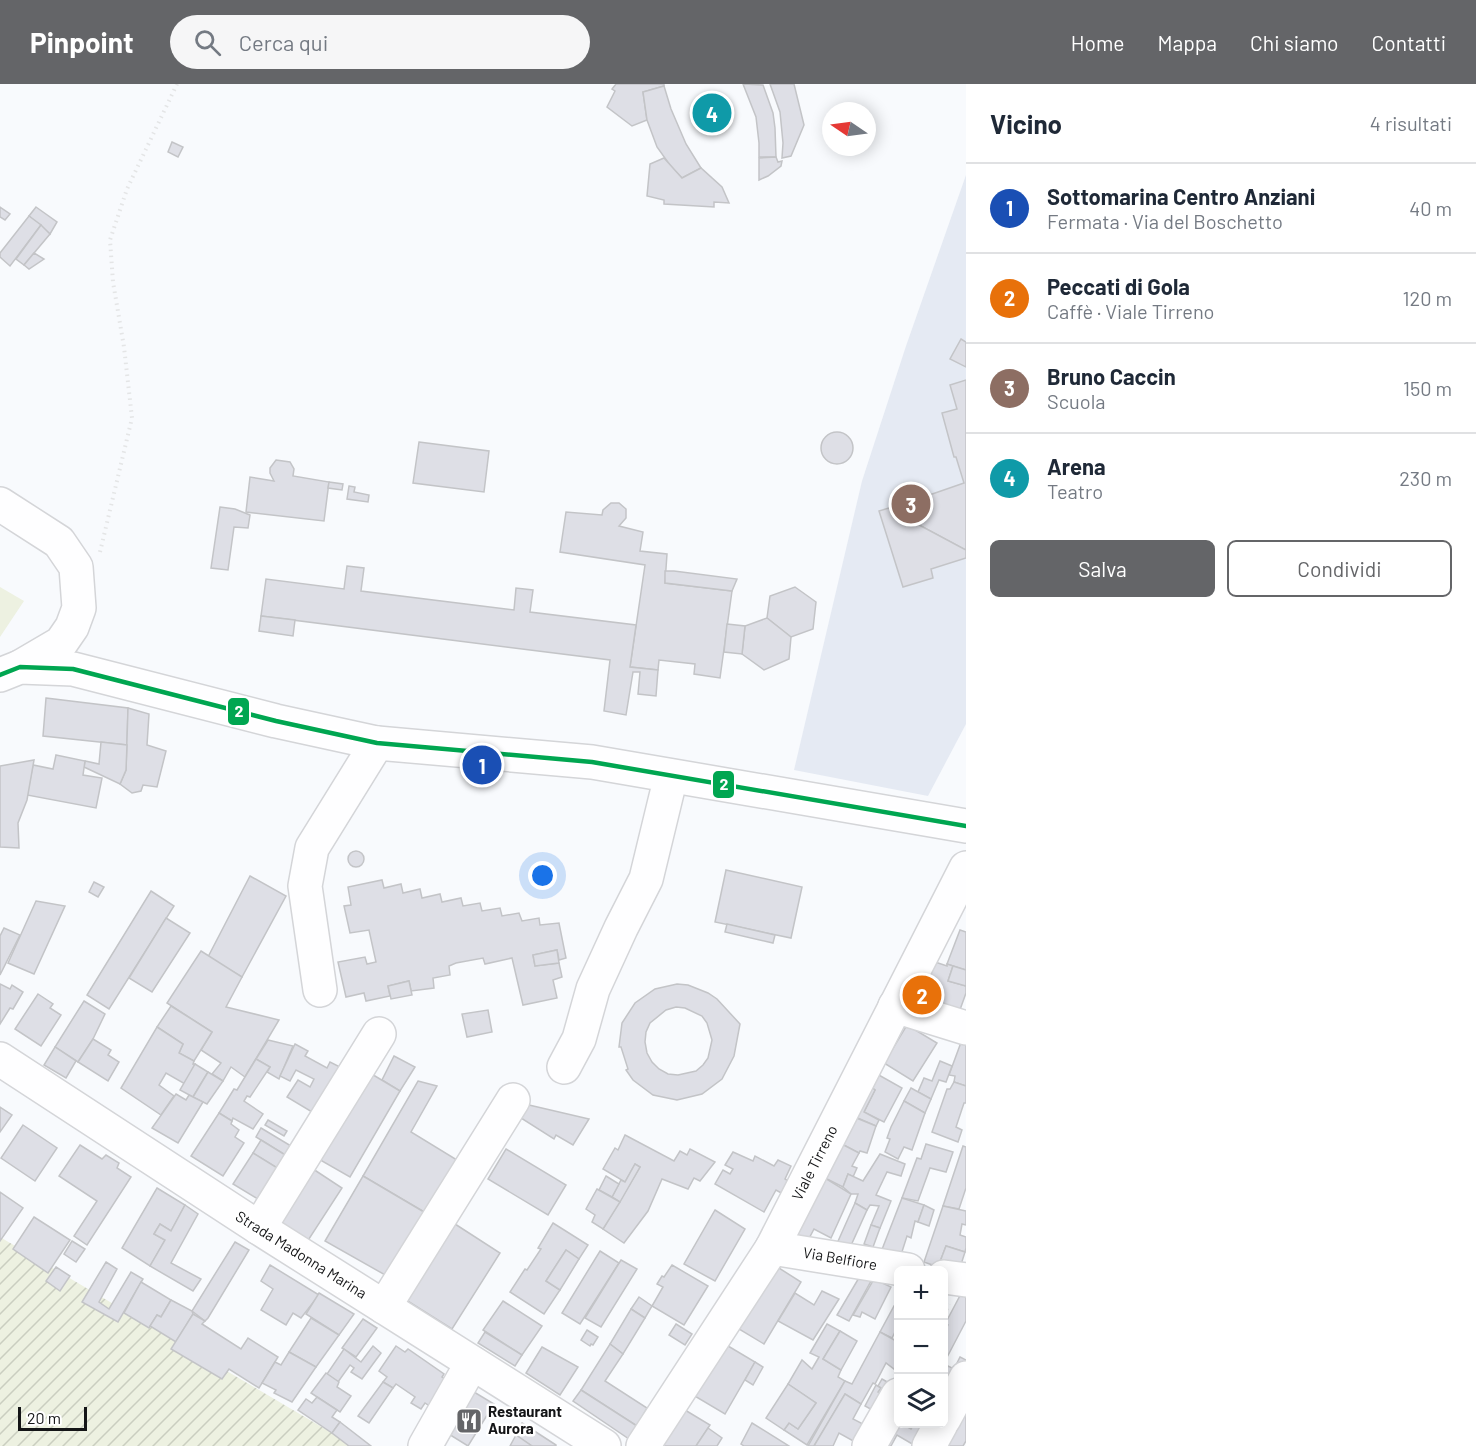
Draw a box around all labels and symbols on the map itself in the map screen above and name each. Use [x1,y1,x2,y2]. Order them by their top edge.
pin: 4 [692,90,732,135]
north arrow [822,102,876,156]
pin: 3 [892,482,930,526]
line badge: 2 [227,697,250,726]
text: 2 [235,701,244,720]
pin: 1 [462,742,502,788]
line badge: 2 [712,770,735,799]
text: 2 [720,774,729,793]
your location [528,861,557,890]
pin: 2 [902,972,942,1018]
street label: Viale Tirreno [787,1122,841,1203]
street label: Strada Madonna Marina [233,1206,370,1302]
street label: Via Belfiore [802,1243,879,1273]
place label: Restaurant Aurora [488,1402,562,1437]
scale bar [18,1404,87,1432]
restaurant icon: Restaurant Aurora [454,1406,484,1436]

